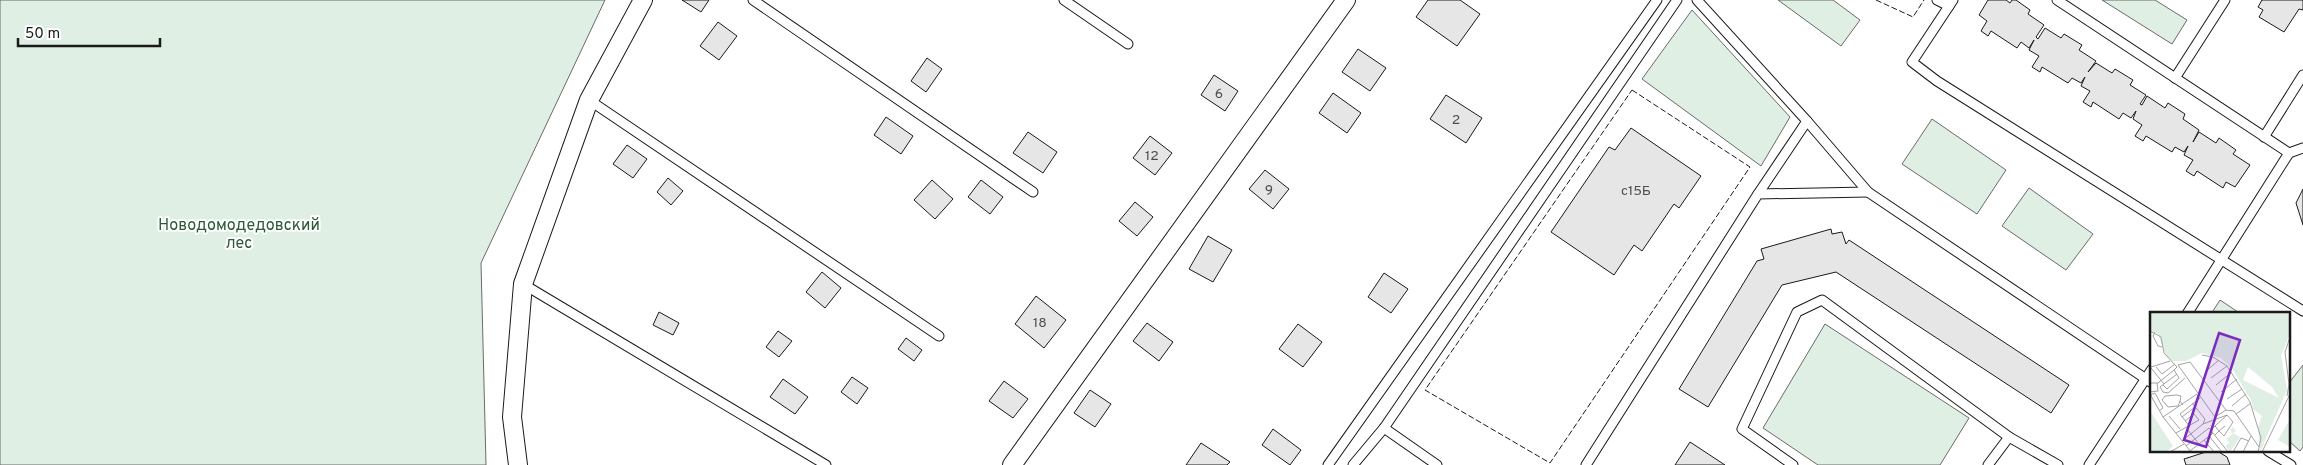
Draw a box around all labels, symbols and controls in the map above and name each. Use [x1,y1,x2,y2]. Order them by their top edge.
scale bar [18,15,160,47]
text: 50 m [25,25,60,44]
house number: 6 [1215,86,1223,103]
house number: 2 [1452,112,1460,129]
house number: 12 [1145,148,1159,165]
house number: 9 [1265,182,1273,199]
house number: с15Б [1621,183,1651,200]
park label: Новодомодедовский лес [158,216,320,254]
inset map [2150,312,2290,452]
house number: 18 [1033,315,1047,332]

